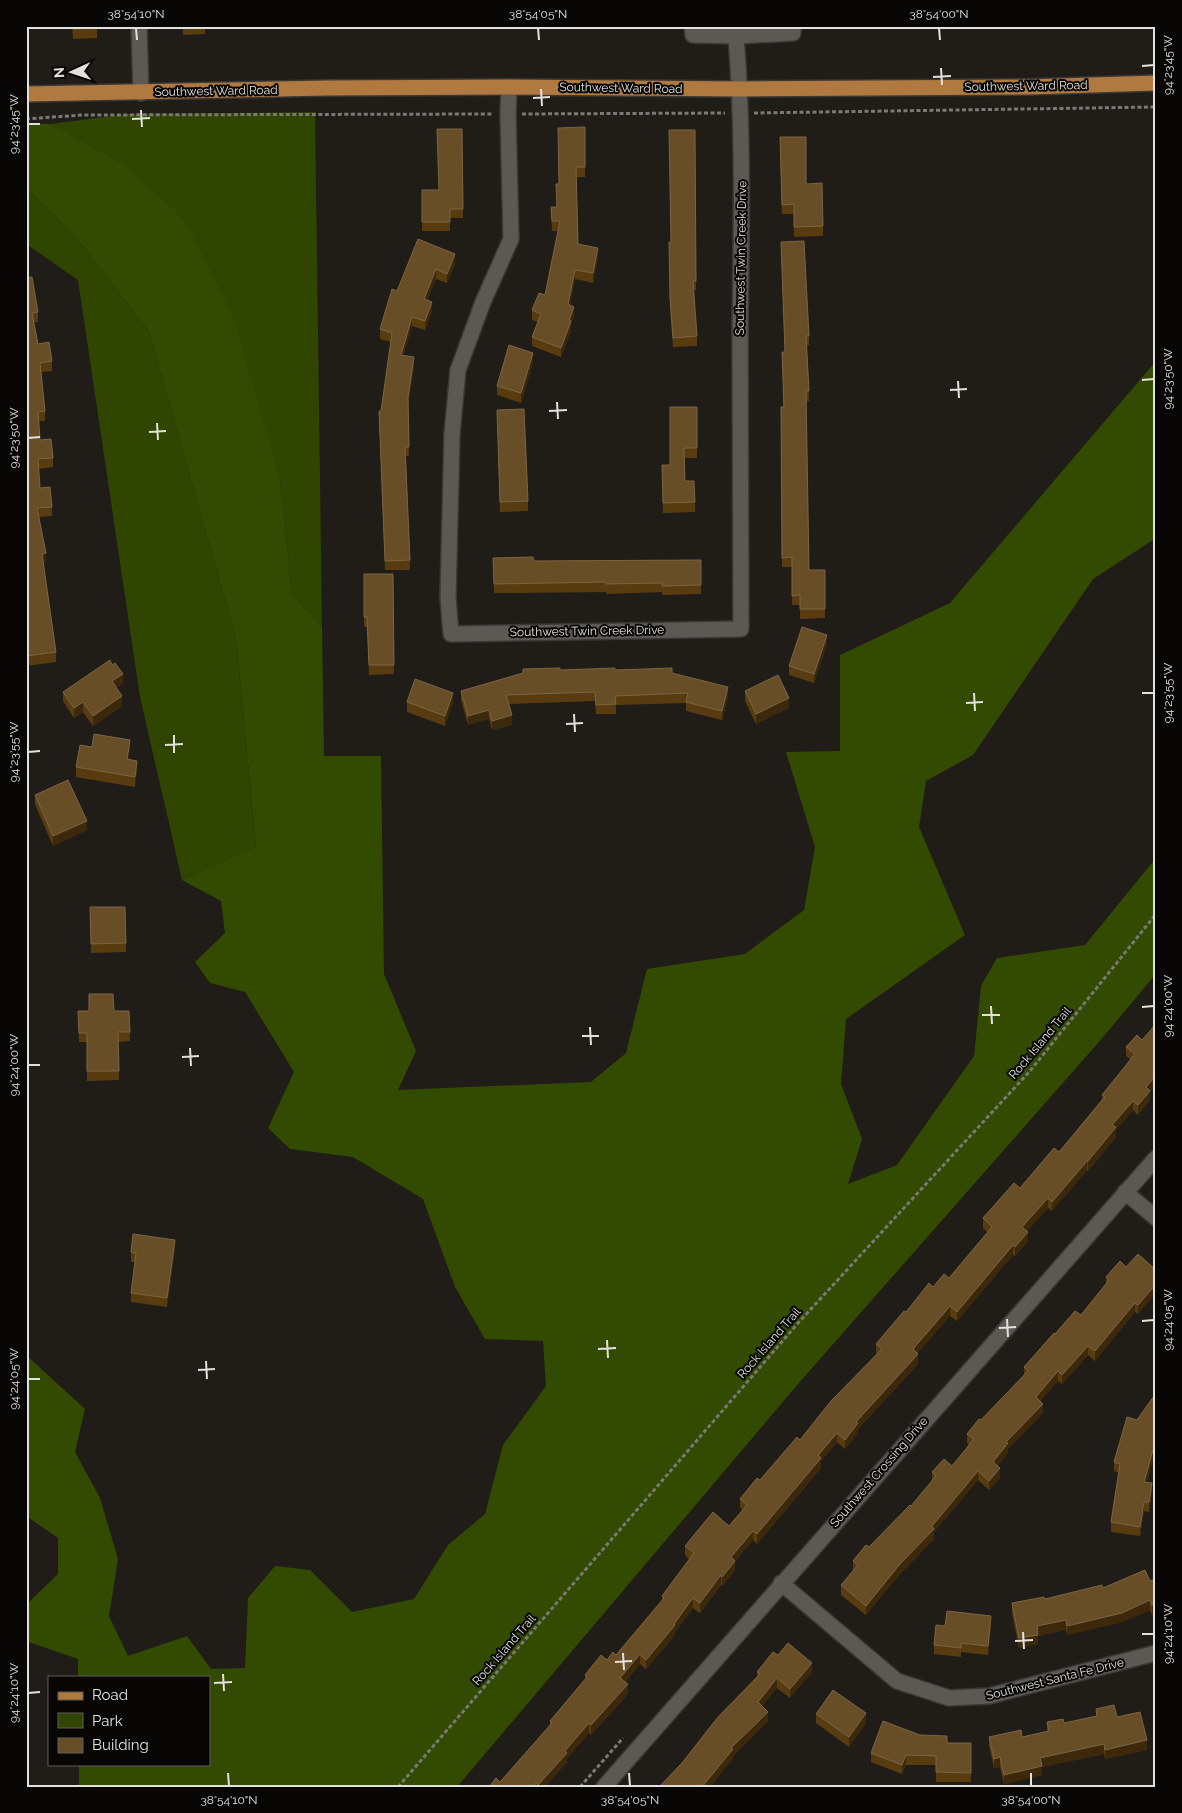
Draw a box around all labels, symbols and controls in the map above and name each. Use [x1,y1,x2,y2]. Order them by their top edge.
text: 38°54'10"N [107,7,165,21]
text: 38°54'05"N [509,7,567,21]
text: 38°54'00"N [909,7,969,21]
text: 94°23'45"W [1161,35,1175,95]
north arrow [48,48,98,98]
text: N [51,67,67,78]
street label: Southwest Ward Road [964,78,1088,94]
street label: Southwest Ward Road [559,80,683,96]
street label: Southwest Ward Road [154,83,278,99]
text: 94°23'45"W [7,94,21,154]
street label: Southwest Twin Creek Drive [733,181,749,335]
text: 94°23'50"W [1161,348,1175,410]
text: 94°23'50"W [7,407,21,469]
street label: Southwest Twin Creek Drive [510,623,664,639]
text: 94°23'55"W [1161,662,1175,723]
text: 94°23'55"W [7,721,21,782]
text: 94°24'00"W [1161,974,1175,1037]
street label: Rock Island Trail [1006,1004,1075,1082]
text: 94°24'00"W [7,1033,21,1096]
text: 94°24'05"W [1161,1289,1175,1351]
street label: Rock Island Trail [734,1304,804,1381]
text: 94°24'05"W [7,1348,21,1410]
street label: Southwest Crossing Drive [827,1414,931,1530]
text: 94°24'10"W [1161,1603,1175,1664]
street label: Rock Island Trail [469,1611,539,1688]
street label: Southwest Santa Fe Drive [985,1655,1125,1703]
text: 94°24'10"W [7,1662,21,1723]
legend [48,1676,210,1766]
text: Road [92,1686,128,1704]
text: Park [92,1712,123,1730]
text: Building [92,1736,149,1754]
text: 38°54'10"N [200,1793,258,1807]
text: 38°54'05"N [601,1793,659,1807]
text: 38°54'00"N [1001,1793,1061,1807]

